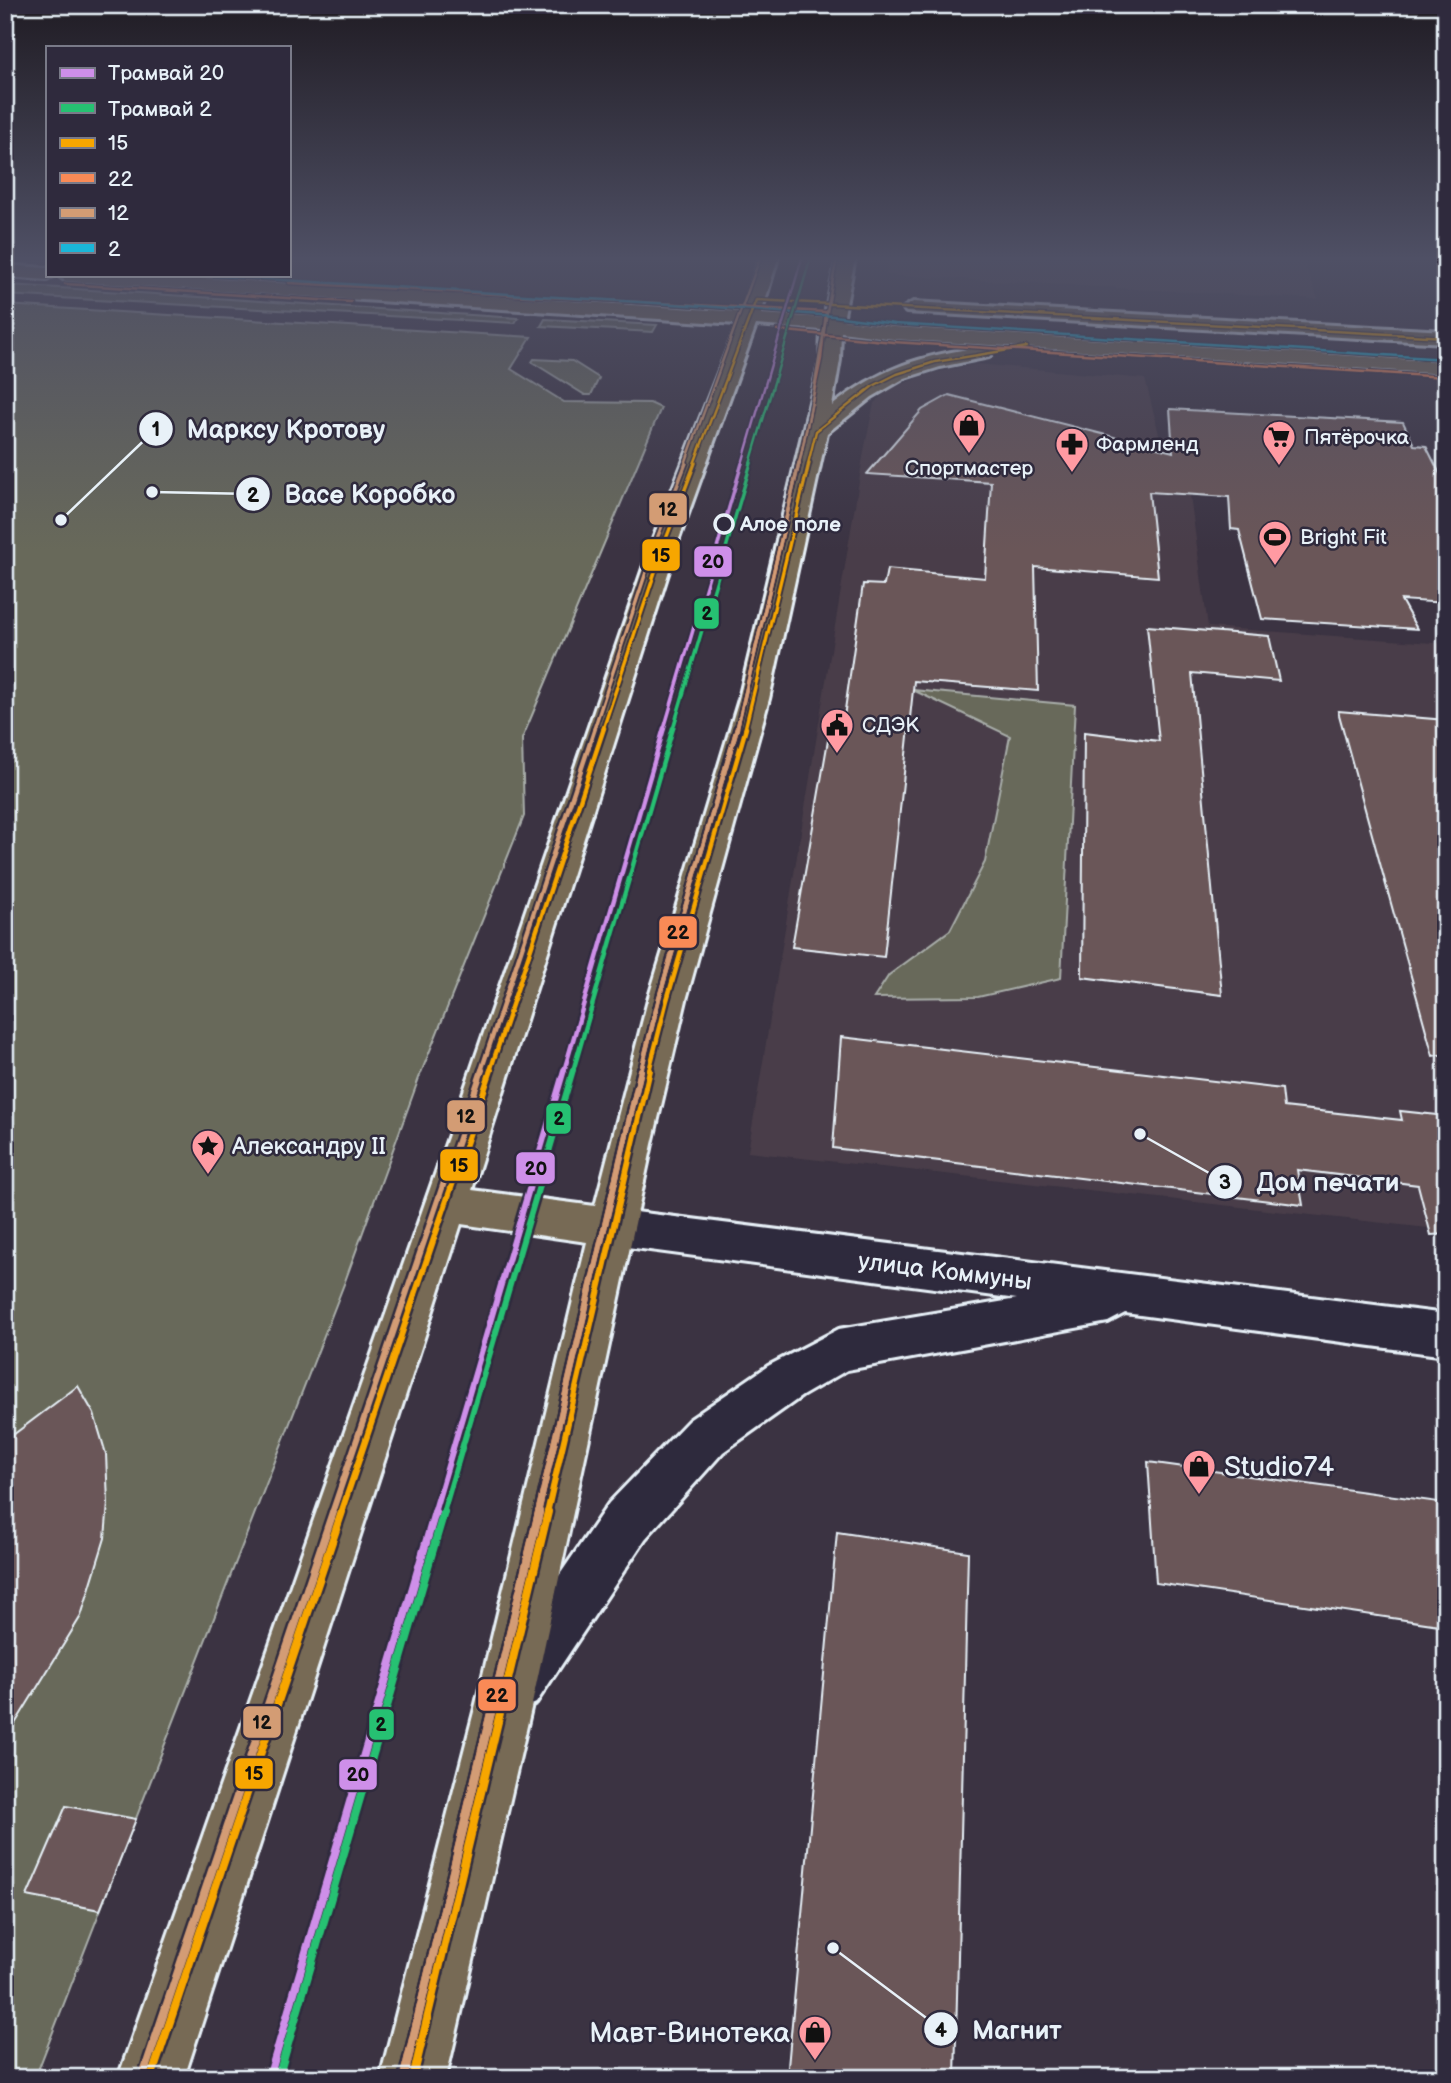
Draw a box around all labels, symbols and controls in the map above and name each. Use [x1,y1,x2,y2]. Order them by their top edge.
legend [46,46,290,276]
text: Трамвай 20 [108,61,224,86]
text: Трамвай 2 [108,97,212,122]
text: 15 [108,131,128,156]
text: 22 [108,167,133,192]
text: 12 [108,201,129,226]
text: 2 [108,237,121,262]
callout: Марксу Кротову [138,405,400,452]
shop icon: Спортмастер [950,406,988,455]
text: Марксу Кротову [187,415,386,446]
text: 1 [152,417,160,442]
supermarket icon: Пятёрочка [1260,418,1298,467]
pharmacy icon: Фармленд [1053,425,1091,474]
place label: Пятёрочка [1304,425,1410,450]
place label: Фармленд [1096,432,1199,457]
place label: Спортмастер [905,456,1033,481]
callout: Васе Коробко [235,471,469,518]
text: Васе Коробко [285,480,455,511]
text: 2 [247,483,260,508]
line badge: 12 [648,492,688,526]
text: 12 [658,499,678,522]
place label: Алое поле [739,512,841,537]
marker: Алое поле [714,514,734,534]
sports icon: Bright Fit [1256,518,1294,567]
place label: Bright Fit [1300,525,1387,550]
line badge: 15 [641,538,681,572]
text: 15 [652,545,671,568]
line badge: 20 [693,545,733,578]
text: 20 [702,551,724,574]
line badge: 2 [693,597,720,630]
text: 2 [701,603,713,626]
public building icon: СДЭК [818,706,856,755]
place label: СДЭК [862,713,919,738]
line badge: 22 [658,915,698,949]
text: 22 [667,922,690,945]
line badge: 12 [446,1099,486,1133]
line badge: 2 [545,1102,572,1135]
text: 12 [456,1106,476,1129]
text: 2 [553,1108,565,1131]
place icon: Александру II [189,1127,227,1176]
place label: Александру II [231,1132,386,1161]
line badge: 15 [439,1148,479,1182]
line badge: 20 [515,1151,556,1185]
text: 15 [450,1155,469,1178]
text: 20 [525,1158,547,1181]
callout: Дом печати [1207,1158,1413,1205]
text: Дом печати [1256,1168,1400,1199]
text: 3 [1219,1170,1231,1195]
street label: улица Коммуны [857,1246,1033,1297]
shop icon: Studio74 [1180,1447,1218,1496]
place label: Studio74 [1224,1451,1334,1484]
line badge: 22 [477,1678,517,1712]
text: 22 [486,1685,509,1708]
line badge: 12 [242,1705,282,1739]
line badge: 2 [368,1708,395,1741]
text: 12 [252,1712,272,1735]
text: 2 [375,1714,387,1737]
line badge: 15 [234,1757,274,1790]
line badge: 20 [338,1758,378,1791]
text: 15 [245,1763,264,1786]
text: 20 [347,1764,369,1787]
callout: Магнит [923,2006,1075,2053]
shop icon: Мавт-Винотека [796,2013,834,2062]
text: Магнит [972,2016,1062,2047]
place label: Мавт-Винотека [589,2017,790,2050]
text: 4 [935,2018,948,2043]

